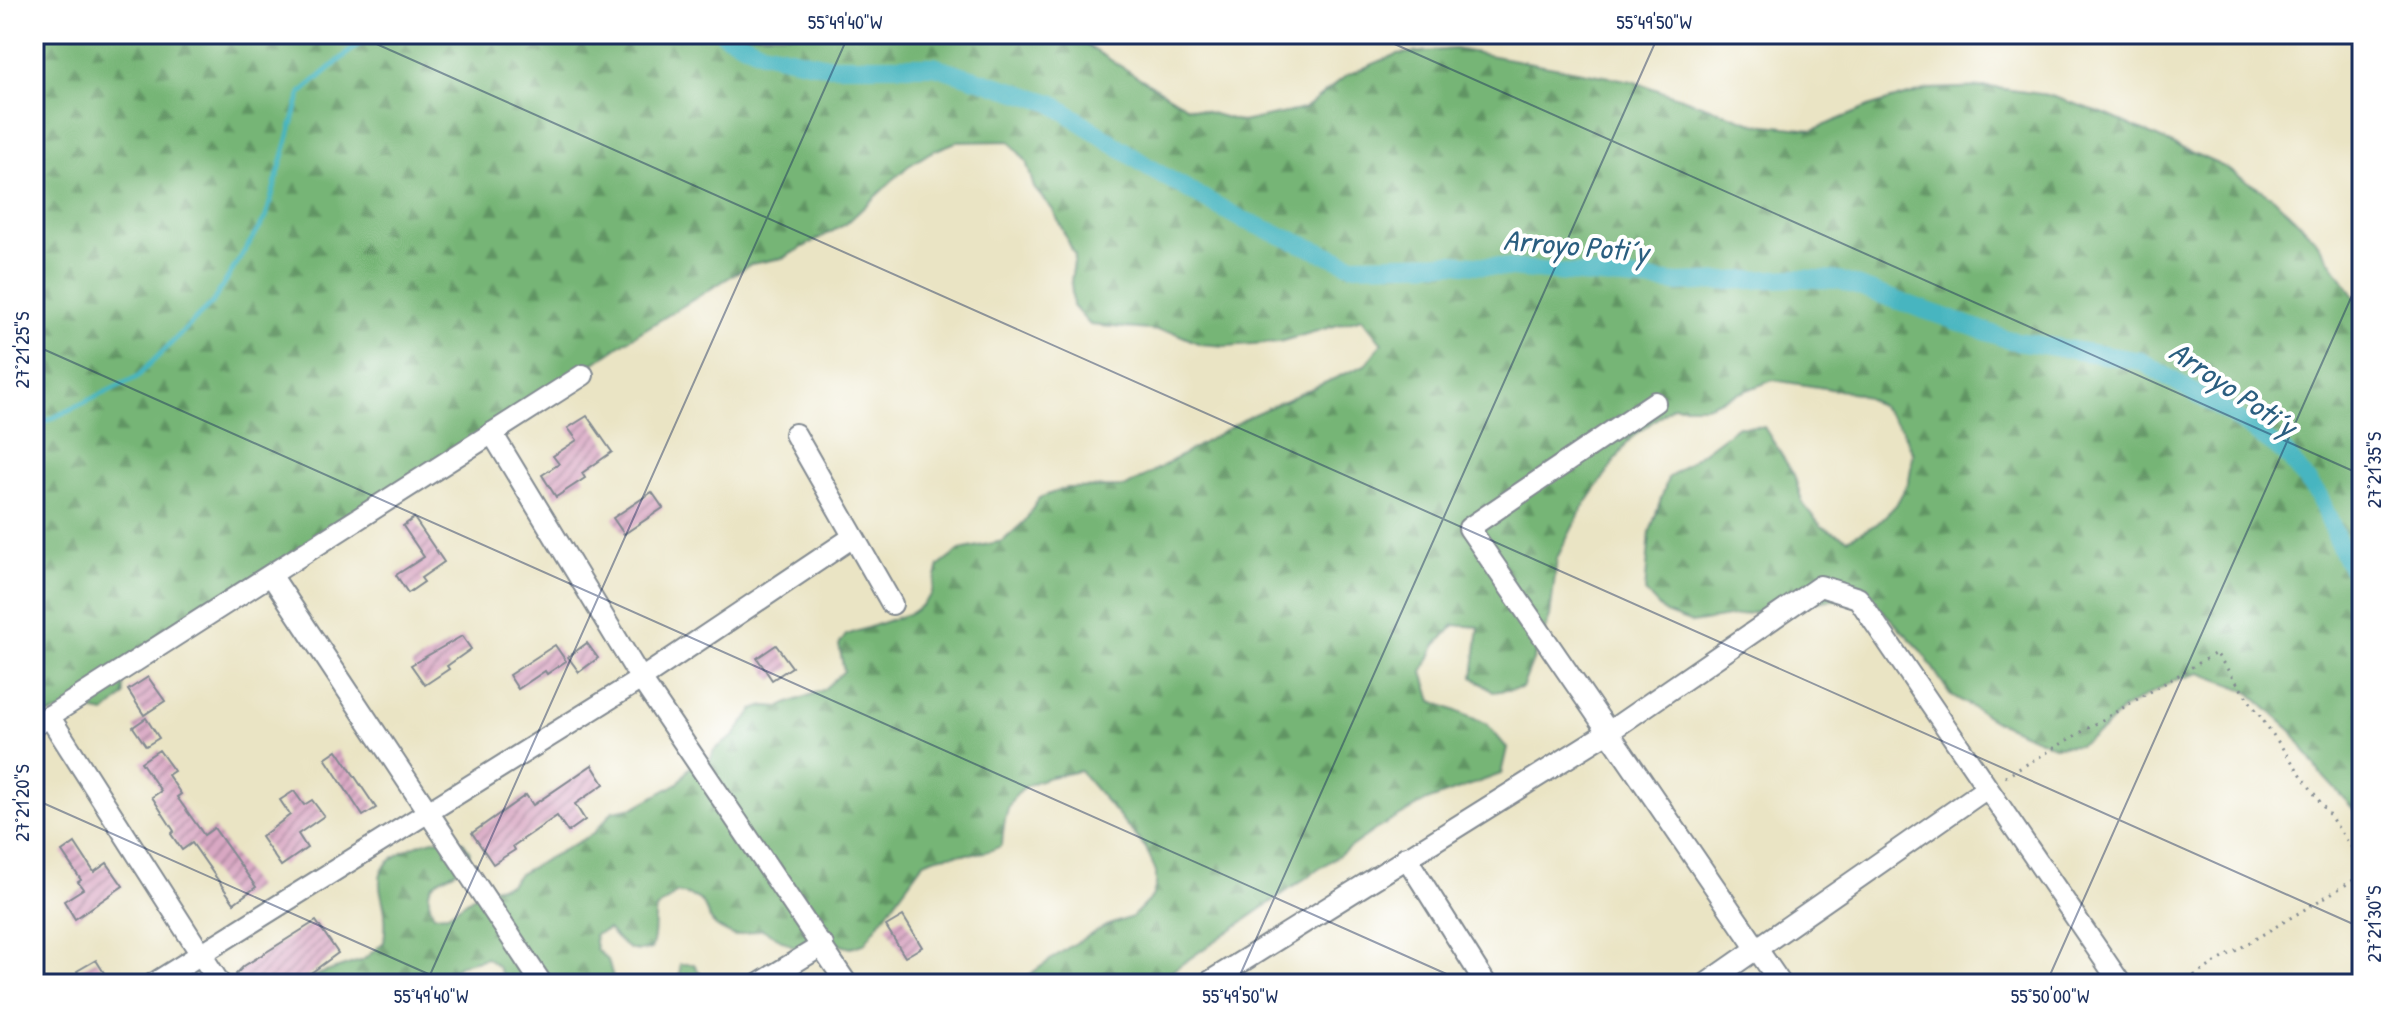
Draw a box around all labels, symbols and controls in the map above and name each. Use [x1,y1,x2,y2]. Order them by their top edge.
text: 55°49'40"W [808,8,883,35]
text: 55°49'50"W [1616,8,1692,35]
water label: Arroyo Poti´y [1502,219,1653,273]
text: 27°21'25"S [8,312,35,388]
water label: Arroyo Poti´y [2162,331,2308,448]
text: 27°21'35"S [2360,432,2387,508]
text: 27°21'20"S [8,764,35,842]
text: 27°21'30"S [2360,886,2387,962]
text: 55°49'40"W [394,982,469,1009]
text: 55°49'50"W [1202,982,1278,1009]
text: 55°50'00"W [2011,982,2090,1009]

